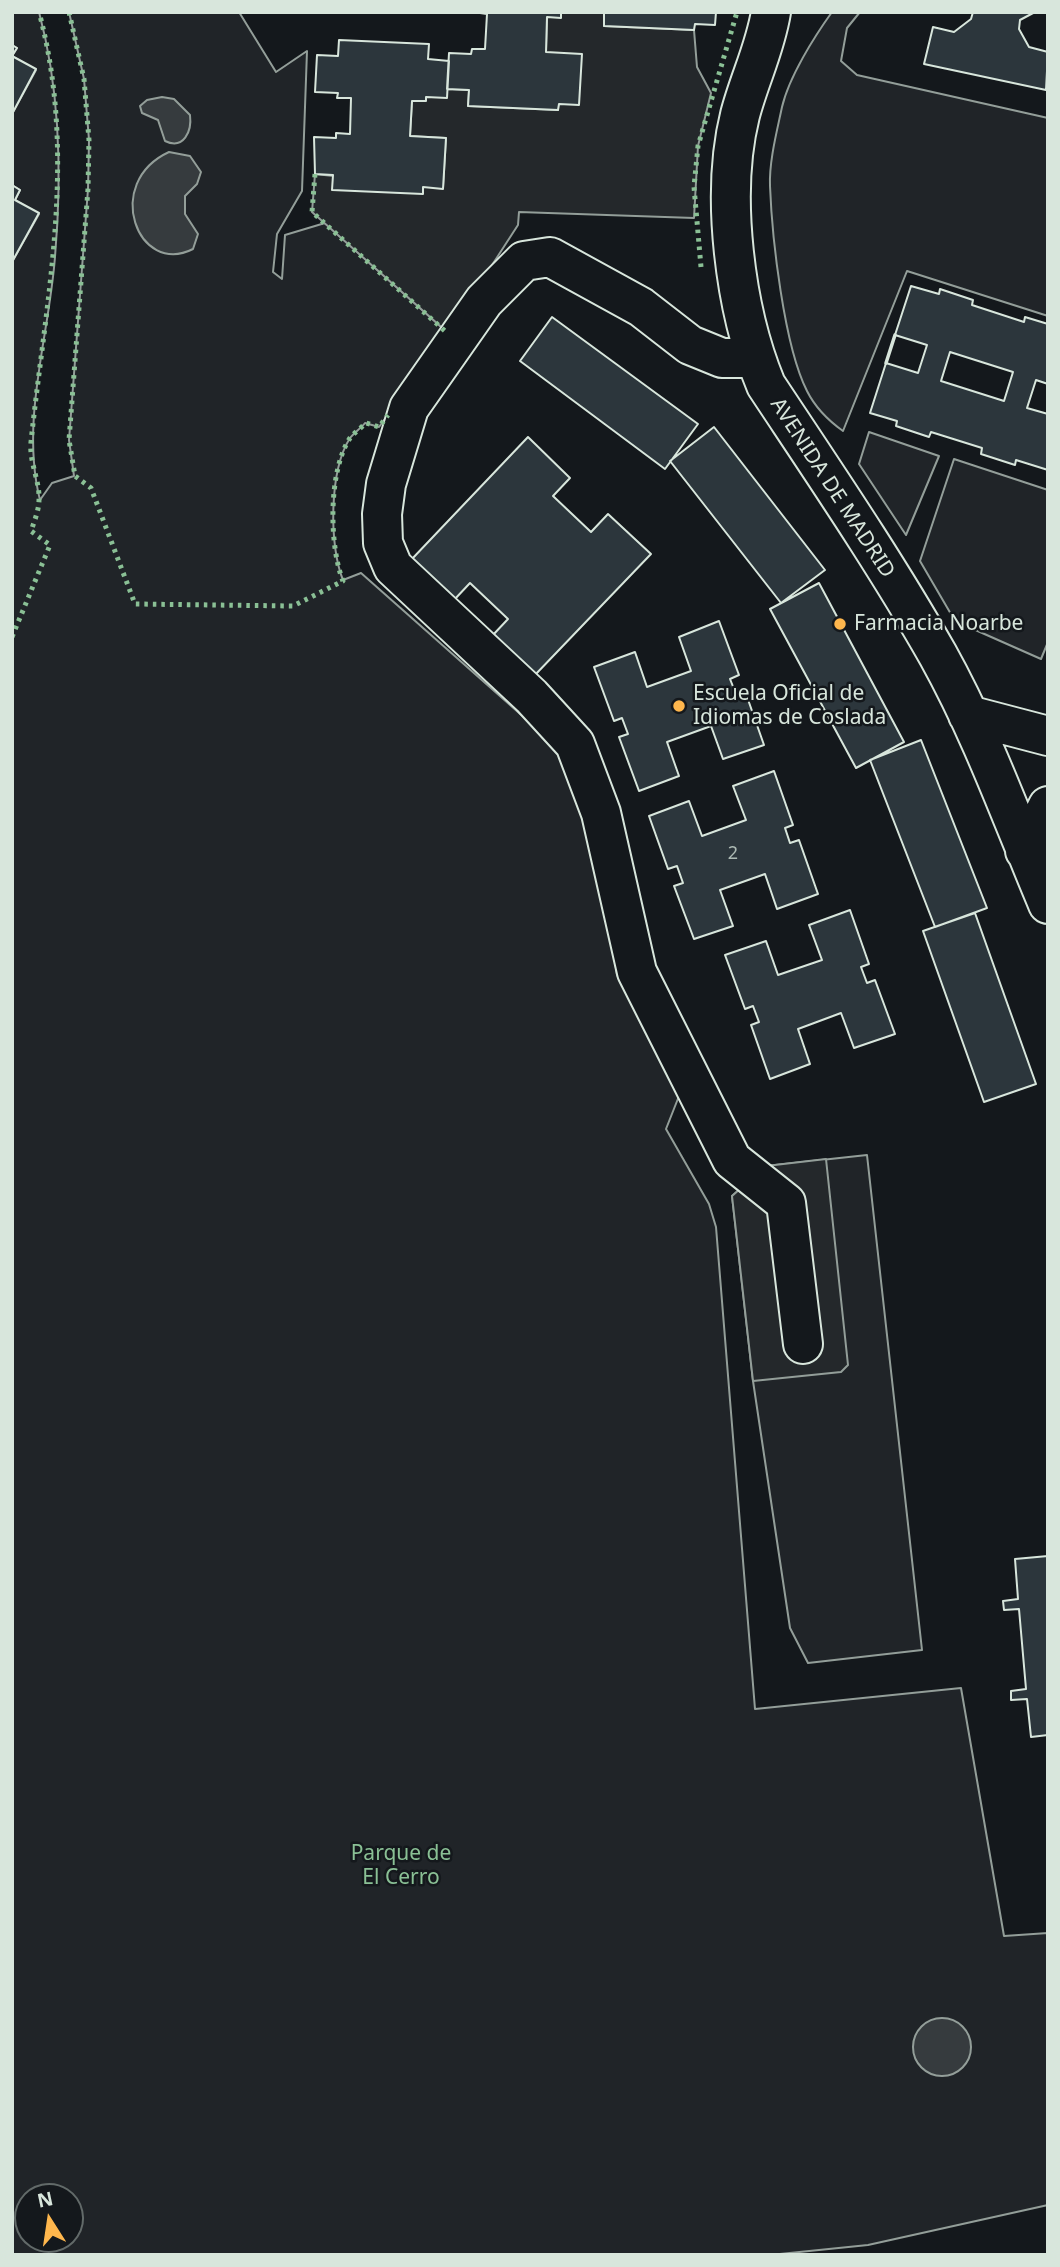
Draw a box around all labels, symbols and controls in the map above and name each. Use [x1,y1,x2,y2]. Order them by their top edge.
street label: AVENIDA DE MADRID [764,393,900,583]
place label: Farmacia Noarbe [854,611,1023,637]
marker: Farmacia Noarbe [832,616,848,632]
place label: Escuela Oficial de Idiomas de Coslada [693,681,886,731]
marker: Escuela Oficial de Idiomas de Coslada [671,698,687,714]
house number: 2 [728,843,738,865]
park label: Parque de El Cerro [351,1841,451,1891]
north arrow [14,2183,84,2253]
text: N [35,2185,55,2214]

